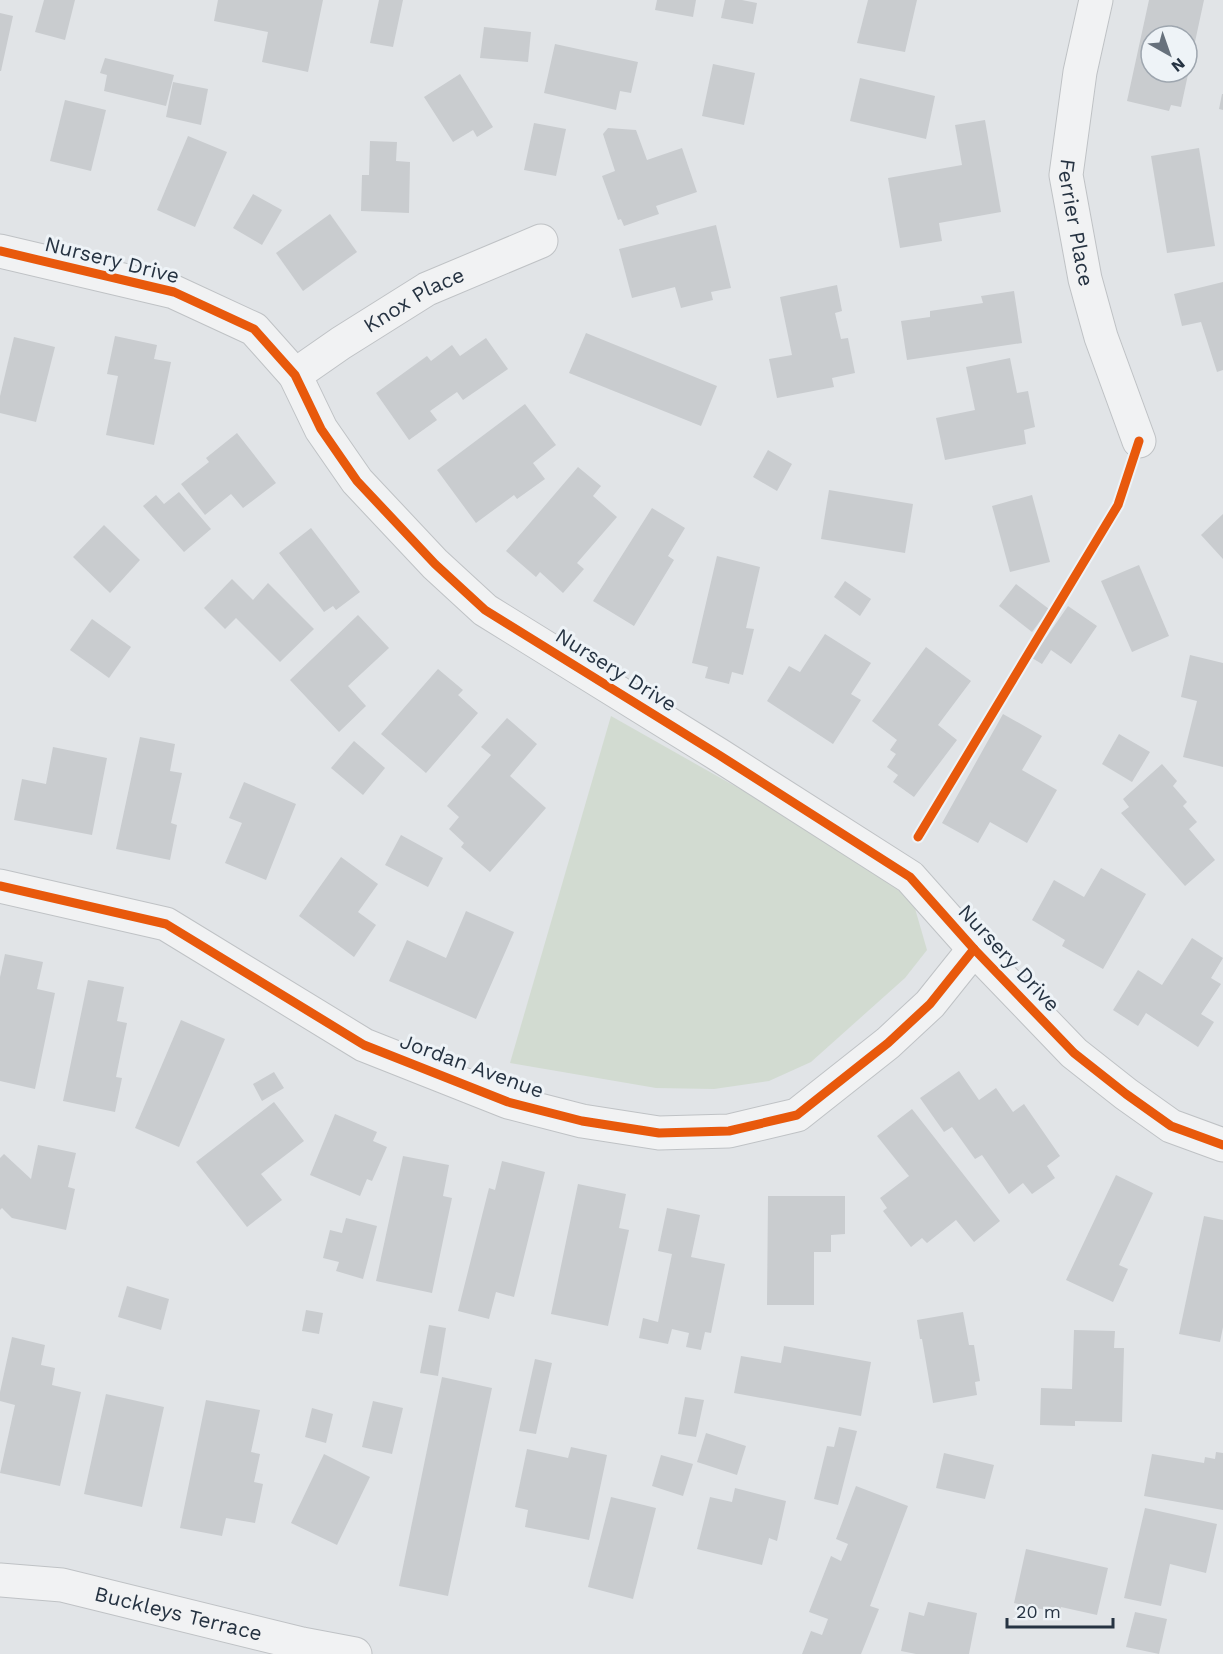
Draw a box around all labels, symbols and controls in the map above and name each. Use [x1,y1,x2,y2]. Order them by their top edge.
north arrow [1139,24,1199,84]
text: N [1168,54,1189,76]
street label: Ferrier Place [1053,157,1099,289]
street label: Nursery Drive [42,231,182,288]
street label: Knox Place [359,262,468,338]
street label: Nursery Drive [551,622,681,717]
street label: Nursery Drive [953,899,1065,1017]
street label: Jordan Avenue [397,1028,547,1103]
street label: Buckleys Terrace [92,1580,265,1646]
scale bar [1007,1591,1114,1629]
text: 20 m [1016,1601,1061,1622]

